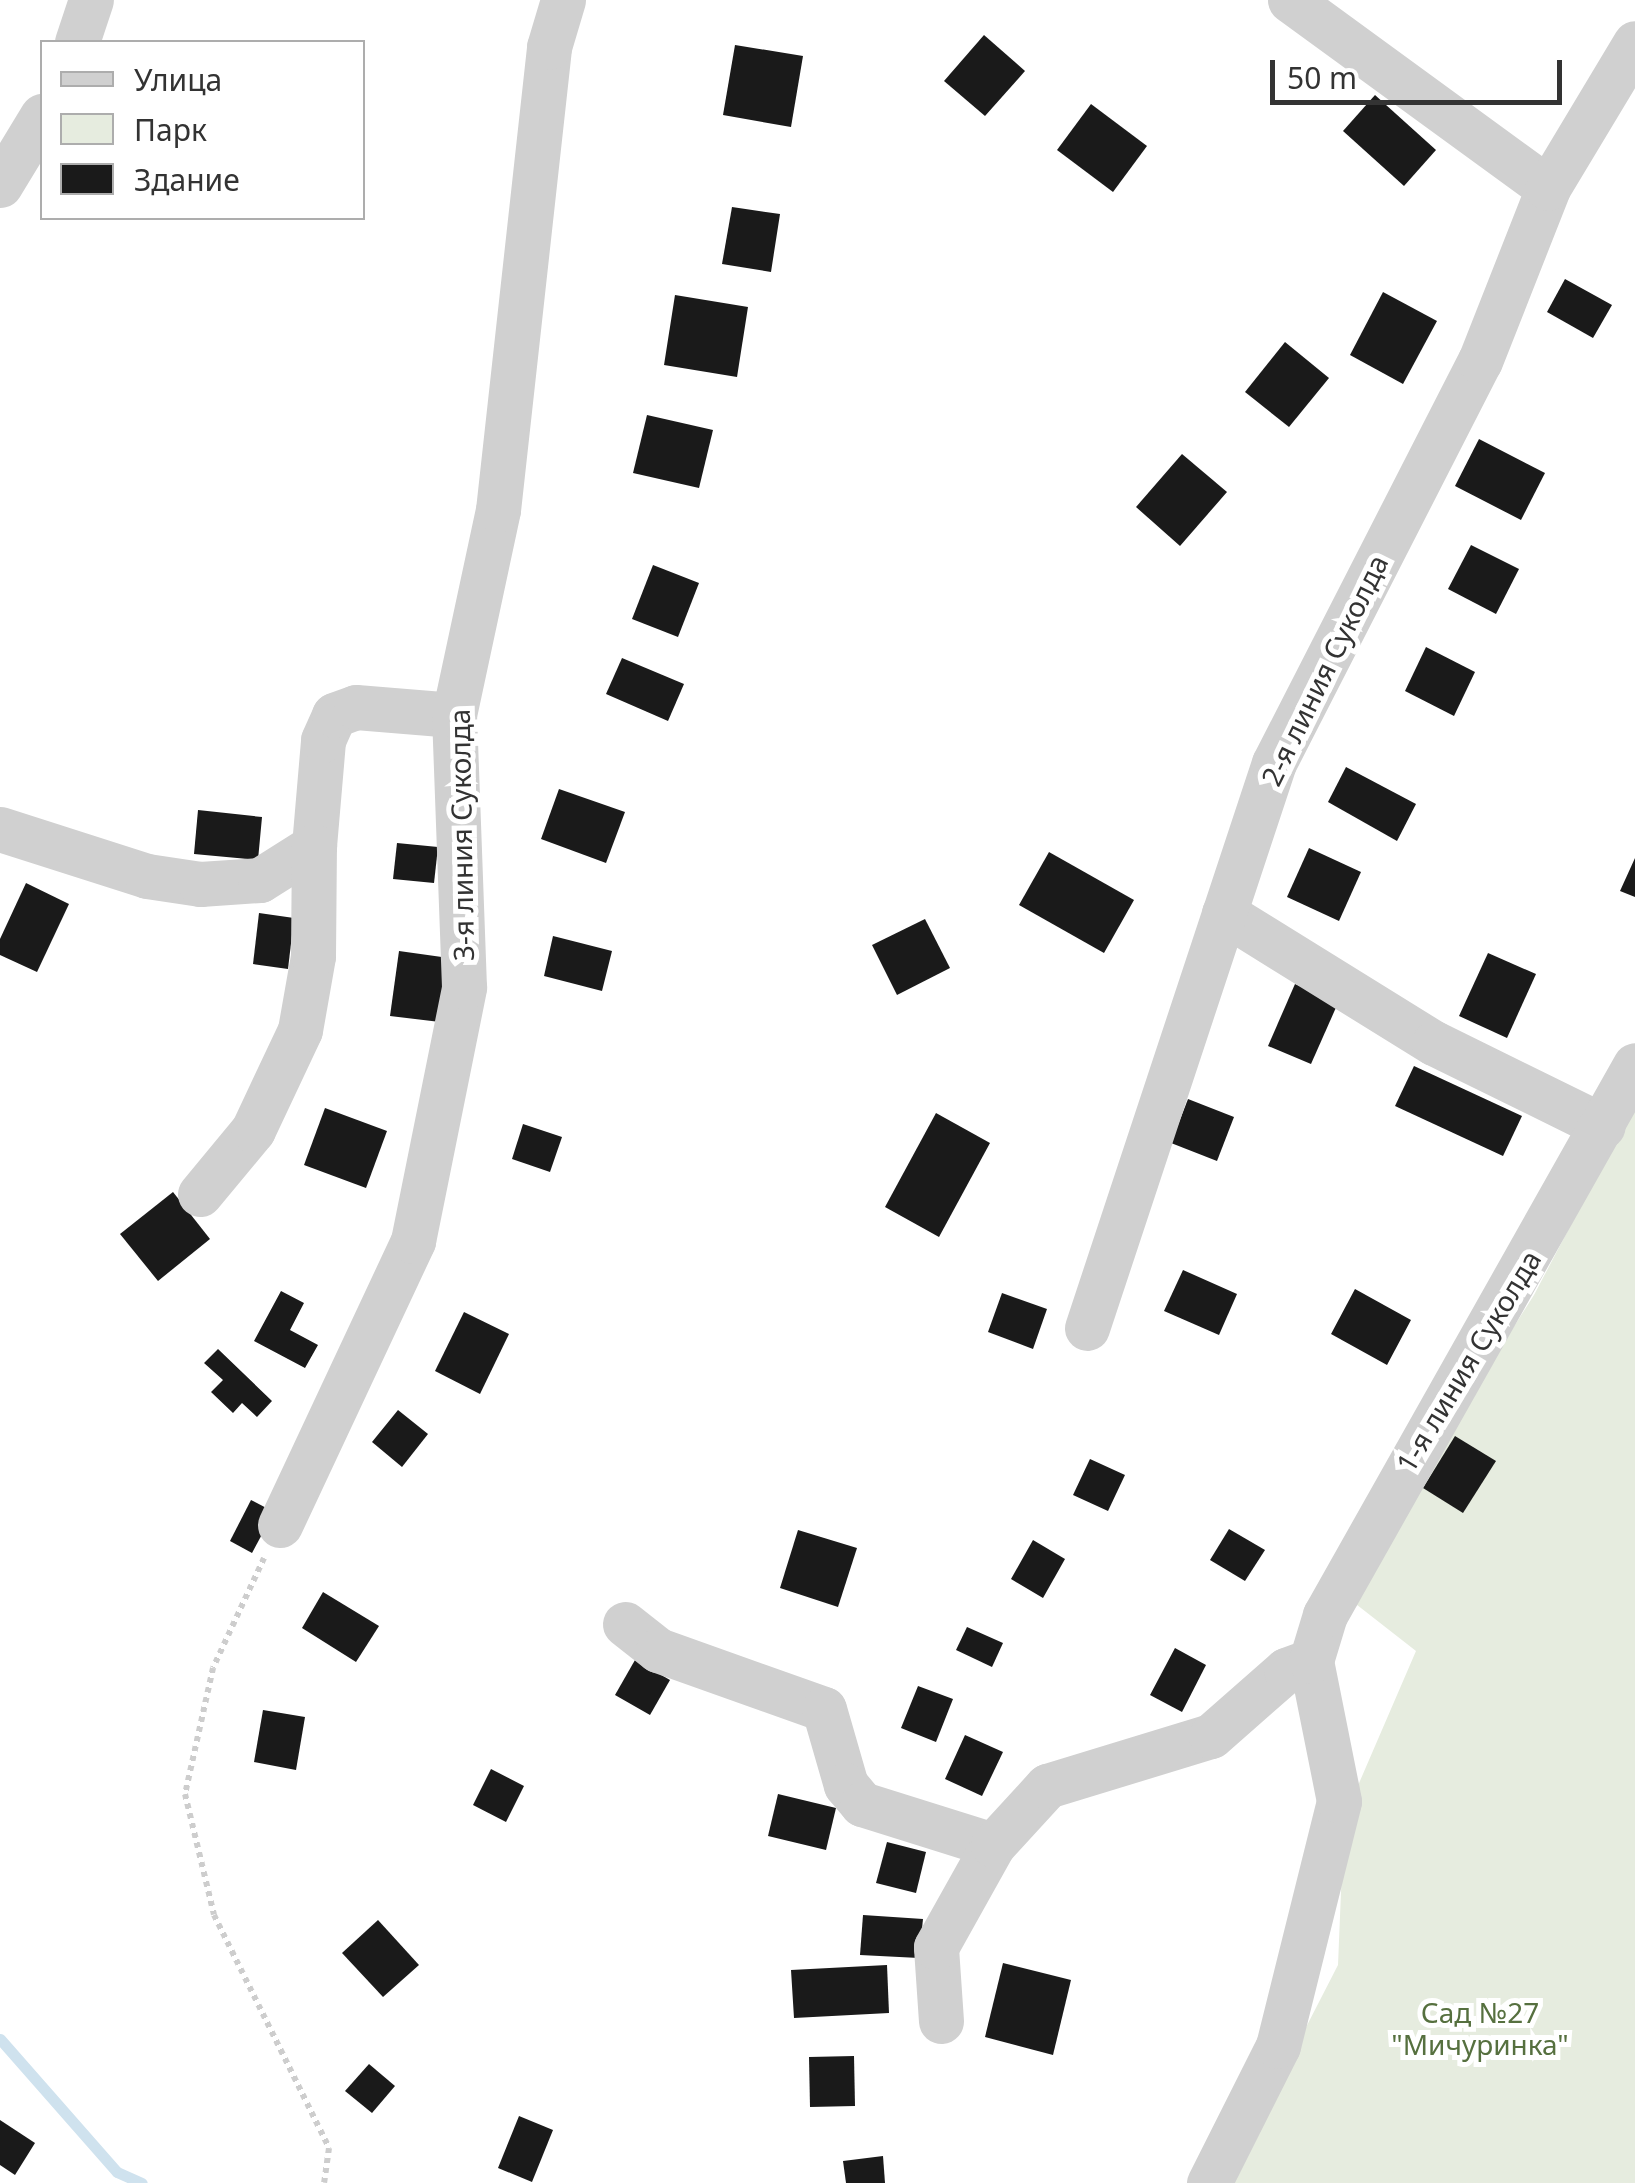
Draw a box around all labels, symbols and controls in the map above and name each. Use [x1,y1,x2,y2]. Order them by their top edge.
legend [40,40,365,220]
scale bar [1275,40,1568,102]
text: 50 m [1287,57,1357,98]
text: Улица [134,59,222,100]
text: Парк [134,109,207,150]
text: Здание [134,159,240,200]
street label: 2-я линия Суколда [1254,549,1394,791]
street label: 3-я линия Суколда [442,709,480,961]
street label: 1-я линия Суколда [1389,1244,1547,1478]
park label: Сад №27 "Мичуринка" [1391,1995,1569,2061]

